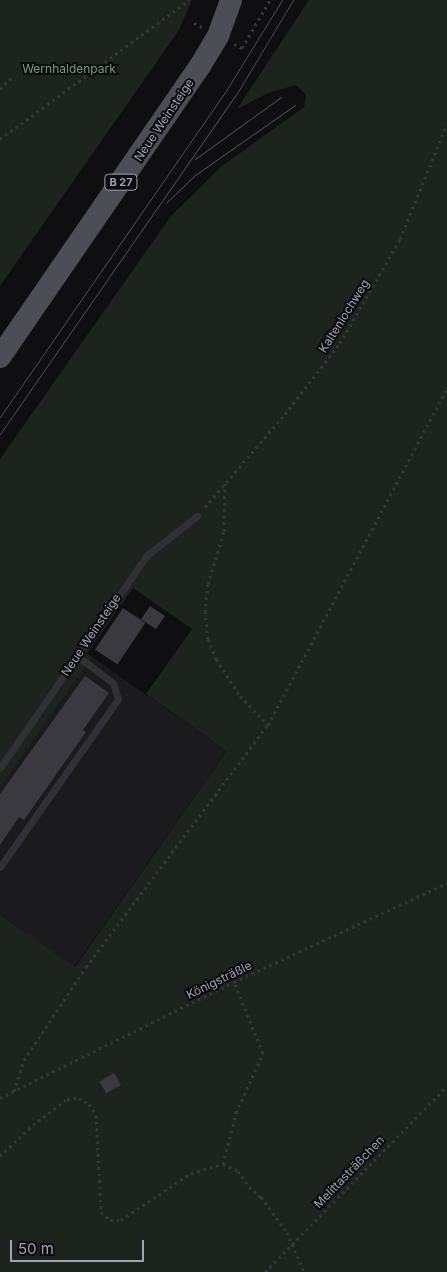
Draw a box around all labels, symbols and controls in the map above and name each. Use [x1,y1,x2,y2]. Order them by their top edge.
park label: Wernhaldenpark [22,62,116,76]
street label: Neue Weinsteige [131,76,197,164]
road number: B 27 [104,173,138,190]
street label: Kaltenlochweg [316,277,372,355]
street label: Neue Weinsteige [58,591,124,679]
street label: Königsträßle [184,958,254,1002]
street label: Melittasträßchen [311,1133,387,1211]
scale bar [12,1230,146,1262]
text: 50 m [18,1239,54,1258]

